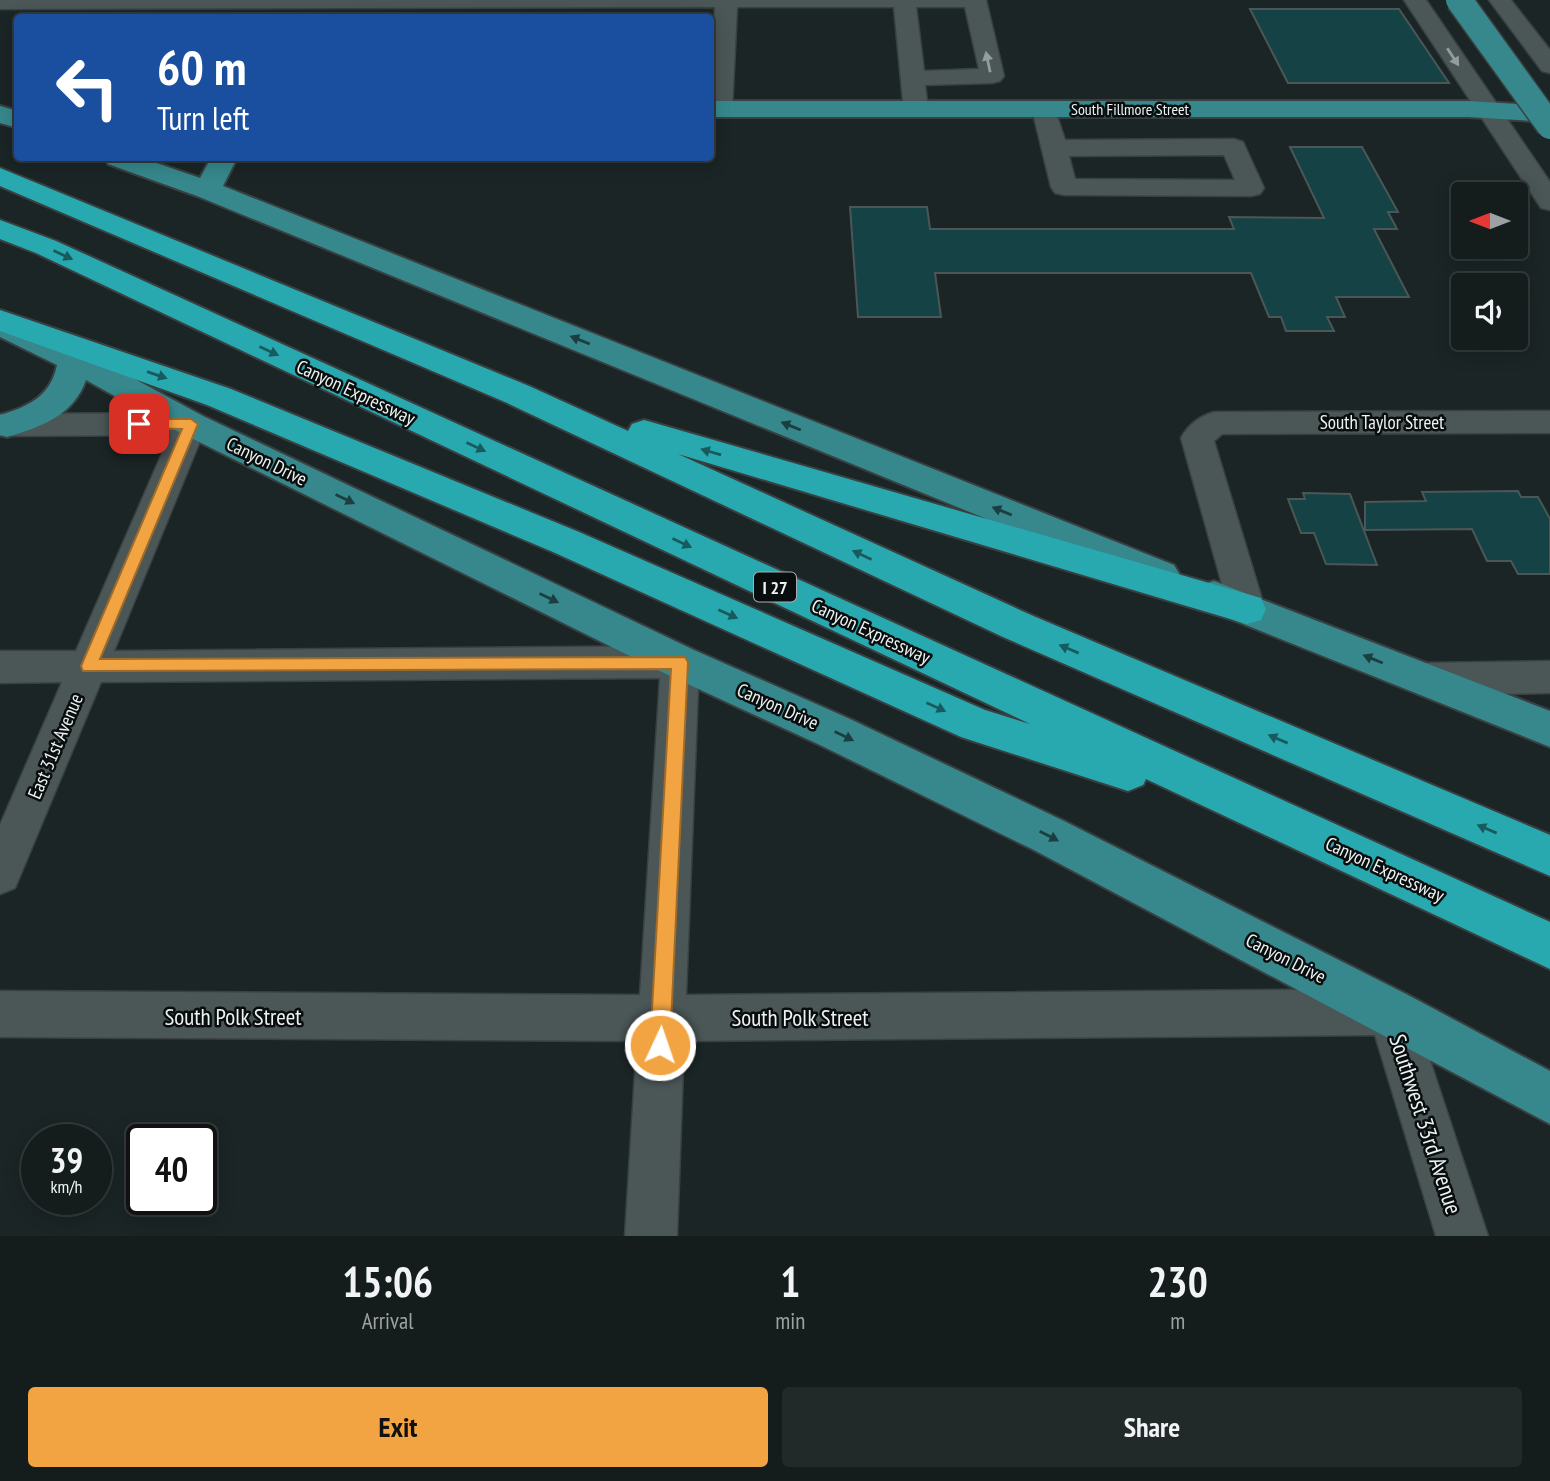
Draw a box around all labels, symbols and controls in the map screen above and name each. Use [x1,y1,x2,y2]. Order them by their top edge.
text: 60 m [157,35,246,99]
icon: left [42,42,133,133]
one-way arrow [1446,47,1459,67]
one-way arrow [983,51,994,73]
text: Turn left [157,97,249,139]
street label: South Fillmore Street [1071,99,1190,119]
north arrow [1451,182,1528,259]
map controls [1451,182,1528,350]
one-way arrow [53,249,73,261]
button: sound [1451,273,1528,350]
one-way arrow [570,335,591,346]
one-way arrow [259,345,279,357]
street label: Canyon Expressway [293,354,420,430]
one-way arrow [147,370,168,381]
pin [109,394,169,454]
icon: arrive [120,405,158,443]
street label: South Taylor Street [1320,410,1445,434]
one-way arrow [781,420,802,431]
street label: Canyon Drive [223,431,311,491]
one-way arrow [465,442,486,453]
one-way arrow [700,446,721,456]
one-way arrow [335,493,355,504]
one-way arrow [992,505,1013,516]
one-way arrow [672,537,692,549]
one-way arrow [852,549,872,560]
road number: I 27 [754,572,796,602]
one-way arrow [539,593,559,604]
street label: Canyon Expressway [808,593,935,669]
one-way arrow [718,608,738,620]
one-way arrow [1059,643,1080,654]
one-way arrow [1362,653,1383,664]
street label: Canyon Drive [734,677,823,735]
street label: East 31st Avenue [22,690,88,802]
one-way arrow [926,701,946,713]
one-way arrow [834,731,854,742]
one-way arrow [1268,733,1289,744]
one-way arrow [1477,823,1498,834]
one-way arrow [1039,830,1059,841]
street label: Canyon Expressway [1322,831,1449,907]
street label: Canyon Drive [1242,928,1330,988]
street label: South Polk Street [165,1002,302,1031]
street label: South Polk Street [732,1003,869,1032]
position arrow [623,1008,697,1082]
street label: Southwest 33rd Avenue [1383,1030,1469,1218]
speed limit sign: 40 [126,1124,217,1215]
text: 39 [50,1137,83,1183]
text: km/h [51,1175,82,1198]
text: 15:06 [342,1254,433,1309]
text: 1 [780,1254,800,1309]
text: 230 [1148,1254,1208,1309]
text: Arrival [362,1306,414,1335]
text: min [775,1306,805,1335]
text: m [1170,1306,1185,1335]
button: Exit [28,1387,768,1467]
button: Share [782,1387,1522,1467]

